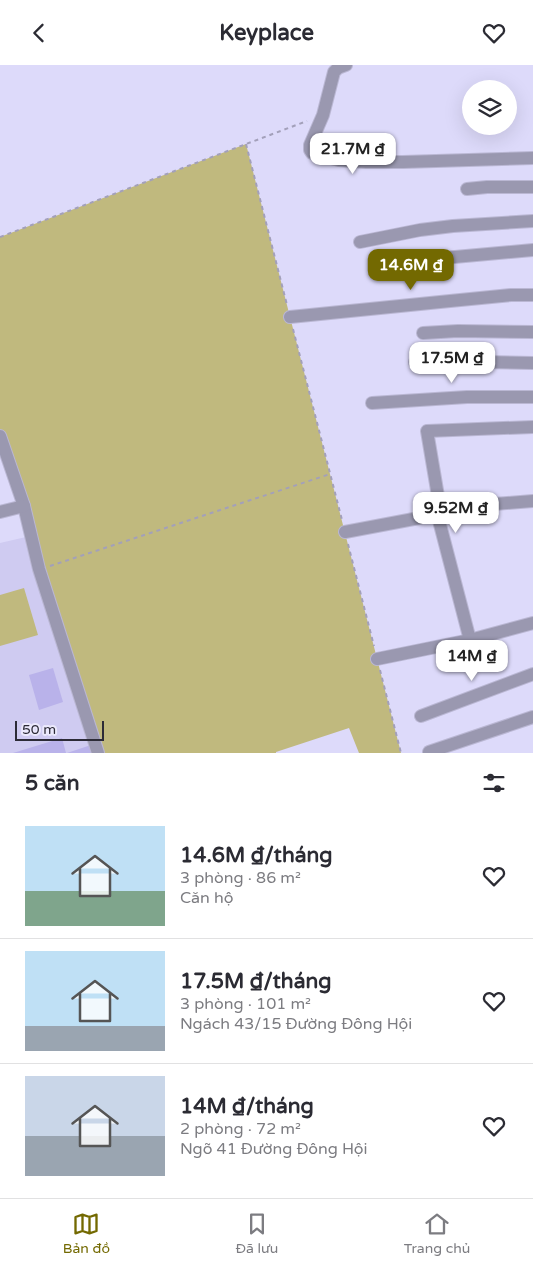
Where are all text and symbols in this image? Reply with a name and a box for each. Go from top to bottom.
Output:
icon: back [25,19,53,47]
icon: heart [480,19,508,47]
text: Keyplace [219,20,314,46]
map controls [462,80,517,135]
button: layers [462,80,517,135]
pin: 21.7M ₫ [307,133,399,175]
text: 21.7M ₫ [321,139,385,159]
pin: 14.6M ₫ [365,249,457,291]
text: 14.6M ₫ [379,255,443,275]
pin: 17.5M ₫ [406,341,498,384]
text: 17.5M ₫ [420,348,484,368]
pin: 9.52M ₫ [410,491,502,534]
text: 9.52M ₫ [424,498,488,518]
pin: 14M ₫ [437,639,507,682]
text: 14M ₫ [447,646,497,666]
scale bar [15,718,104,741]
text: 50 m [22,721,56,738]
icon: filters [480,769,508,797]
text: 5 căn [25,771,79,796]
text: 14.6M ₫/tháng [180,843,333,868]
icon: home [65,846,125,906]
icon: heart [480,862,508,890]
text: 3 phòng · 86 m² [180,868,301,888]
text: Căn hộ [180,888,234,908]
text: 17.5M ₫/tháng [180,969,331,994]
icon: home [65,971,125,1031]
icon: heart [480,987,508,1015]
text: 3 phòng · 101 m² [180,994,311,1014]
text: Ngách 43/15 Đường Đông Hội [180,1014,412,1034]
text: 14M ₫/tháng [180,1094,314,1119]
icon: home [65,1096,125,1156]
icon: heart [480,1112,508,1140]
text: 2 phòng · 72 m² [180,1119,301,1139]
text: Ngõ 41 Đường Đông Hội [180,1139,368,1159]
tab: Bản đồ [63,1210,110,1257]
tab: Đã lưu [236,1210,278,1257]
tab: Trang chủ [404,1210,470,1257]

